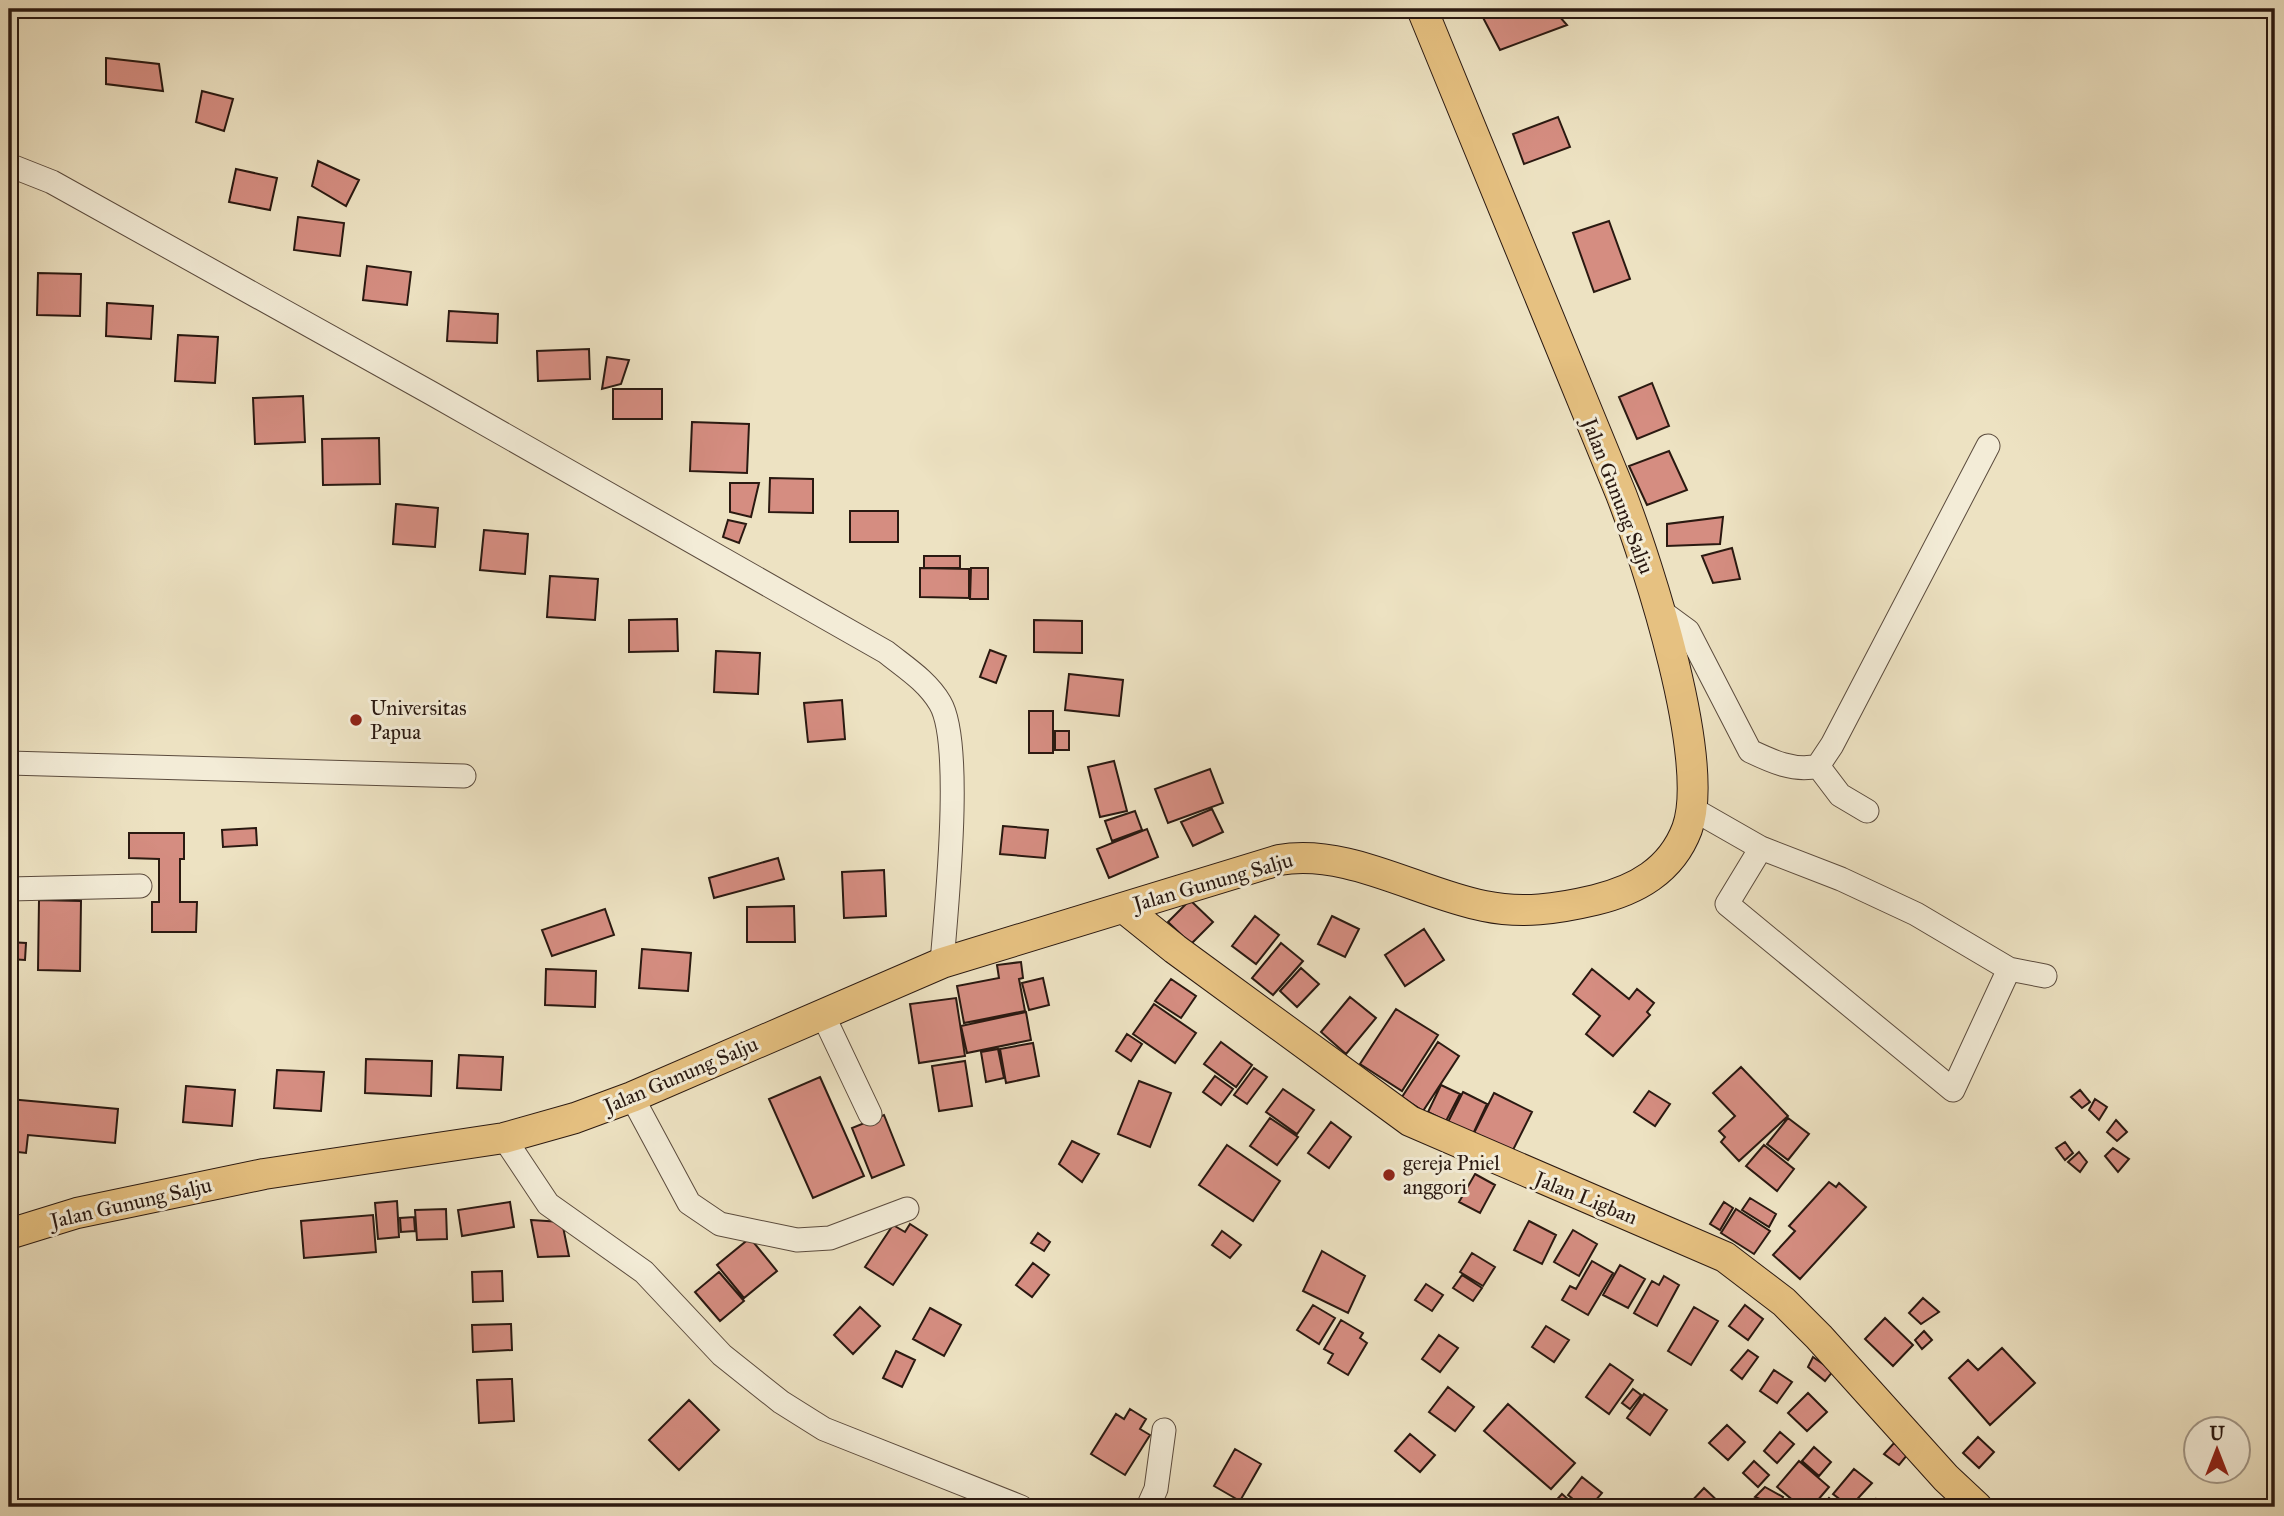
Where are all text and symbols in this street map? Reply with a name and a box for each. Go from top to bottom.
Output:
street label: Jalan Gunung Salju [1576,413,1660,578]
place label: Universitas Papua [370,695,467,745]
marker: Universitas Papua [348,712,364,728]
street label: Jalan Gunung Salju [1128,847,1296,918]
street label: Jalan Gunung Salju [598,1031,762,1120]
place label: gereja Pniel anggori [1403,1150,1500,1200]
street label: Jalan Ligban [1529,1165,1641,1230]
marker: gereja Pniel anggori [1381,1167,1397,1183]
street label: Jalan Gunung Salju [46,1172,214,1235]
north arrow [2182,1414,2252,1484]
text: U [2209,1422,2225,1445]

